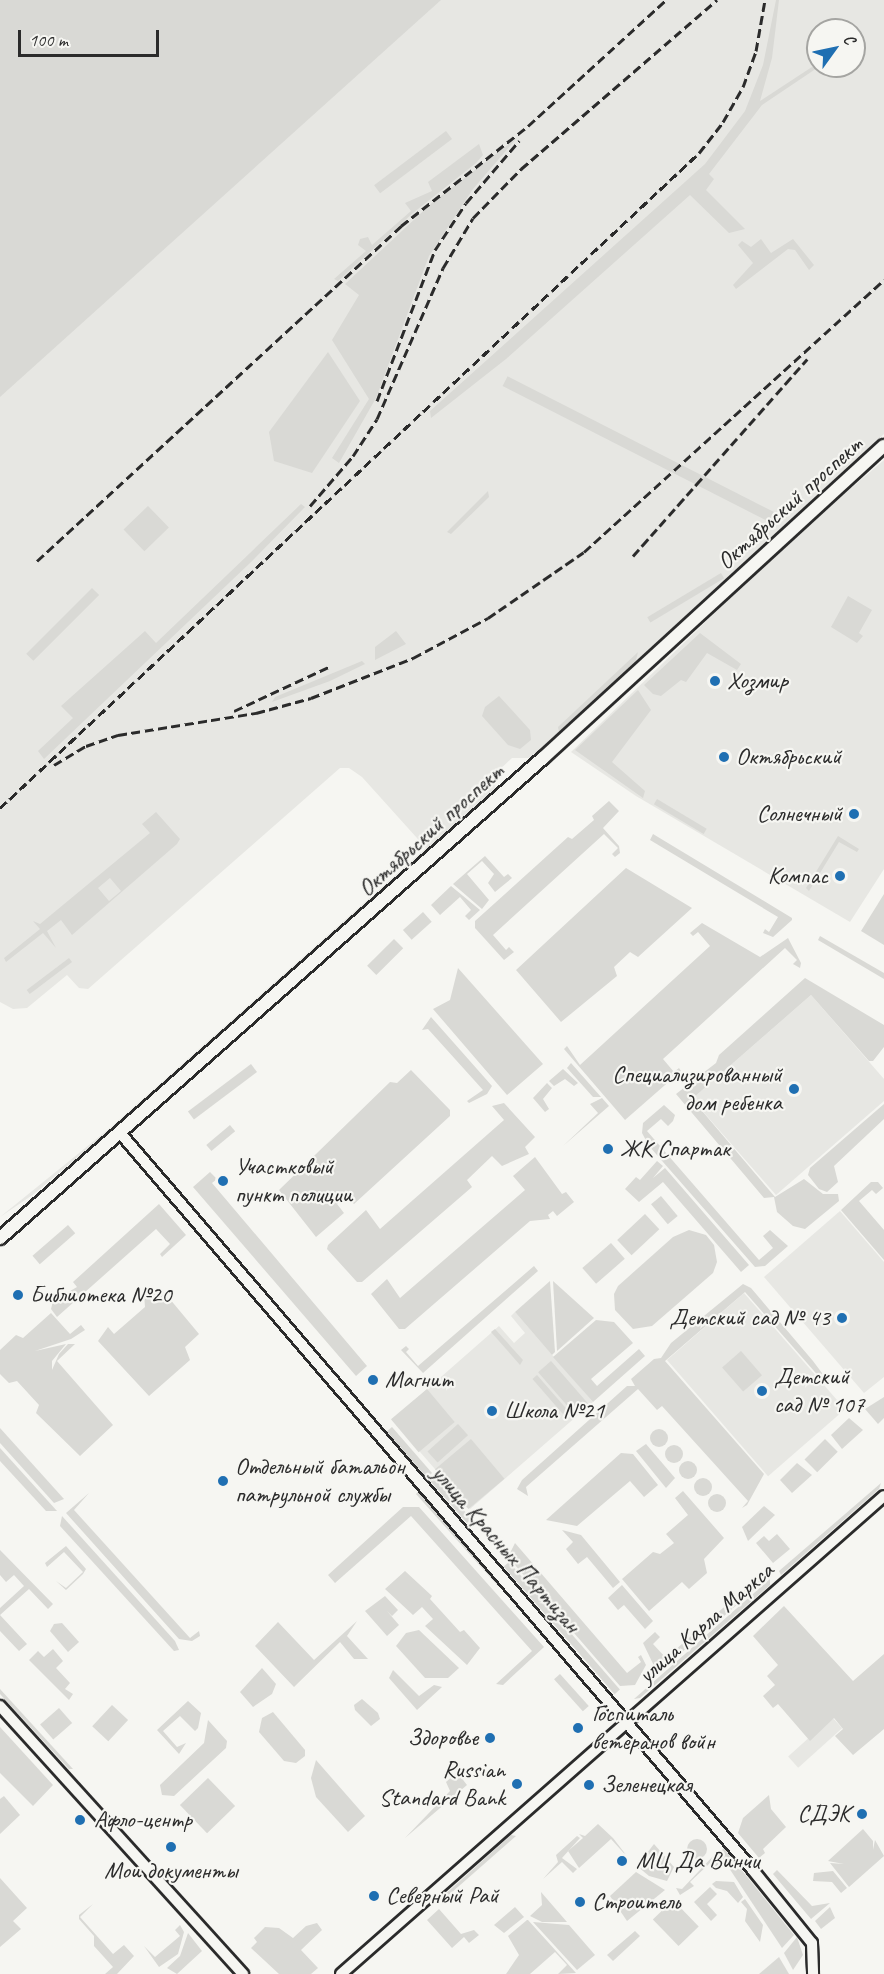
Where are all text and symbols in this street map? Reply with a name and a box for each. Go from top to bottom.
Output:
scale bar [21,18,162,56]
north arrow [806,18,866,78]
text: 100 m [29,29,68,51]
text: С [839,31,860,48]
street label: Октябрьский проспект [711,430,869,576]
place label: Хозмир [727,667,788,695]
marker: Хозмир [708,674,722,688]
place label: Октябрьский [736,743,841,771]
marker: Октябрьский [717,750,731,764]
street label: Октябрьский проспект [352,757,510,903]
place label: Солнечный [757,800,842,828]
marker: Солнечный [847,807,861,821]
place label: Компас [768,862,828,890]
marker: Компас [833,869,847,883]
place label: Специализированный дом ребенка [612,1061,782,1117]
marker: Специализированный дом ребенка [787,1082,801,1096]
place label: ЖК Спартак [620,1135,730,1163]
marker: ЖК Спартак [601,1142,615,1156]
place label: Участковый пункт полиции [235,1153,351,1209]
marker: Участковый пункт полиции [216,1174,230,1188]
place label: Библиотека №20 [30,1281,172,1309]
marker: Библиотека №20 [11,1288,25,1302]
place label: Детский сад № 43 [669,1304,830,1332]
marker: Детский сад № 43 [835,1311,849,1325]
place label: Детский сад № 107 [774,1363,864,1419]
place label: Магнит [385,1366,453,1394]
marker: Магнит [366,1373,380,1387]
marker: Детский сад № 107 [755,1384,769,1398]
place label: Школа №21 [504,1397,604,1425]
marker: Школа №21 [485,1404,499,1418]
place label: Отдельный батальон патрульной службы [235,1453,405,1509]
street label: улица Красных Партизан [425,1459,587,1639]
marker: Отдельный батальон патрульной службы [216,1474,230,1488]
street label: улица Карла Маркса [633,1557,779,1689]
place label: Госпиталь ветеранов войн [592,1700,714,1756]
marker: Госпиталь ветеранов войн [569,1719,587,1737]
place label: Здоровье [407,1724,478,1752]
marker: Здоровье [483,1731,497,1745]
place label: Russian Standard Bank [378,1756,505,1812]
place label: Зеленецкая [601,1771,692,1799]
marker: Russian Standard Bank [510,1777,524,1791]
marker: Зеленецкая [582,1778,596,1792]
place label: СДЭК [797,1800,850,1828]
place label: Афло-центр [94,1806,192,1834]
marker: СДЭК [855,1807,869,1821]
marker: Афло-центр [71,1811,89,1829]
marker: Мои документы [164,1840,178,1854]
place label: МЦ Да Винчи [636,1847,759,1875]
marker: МЦ Да Винчи [613,1852,631,1870]
place label: Мои документы [104,1857,238,1885]
place label: Северный Рай [386,1882,499,1910]
place label: Строитель [592,1888,680,1916]
marker: Северный Рай [367,1889,381,1903]
marker: Строитель [573,1895,587,1909]

